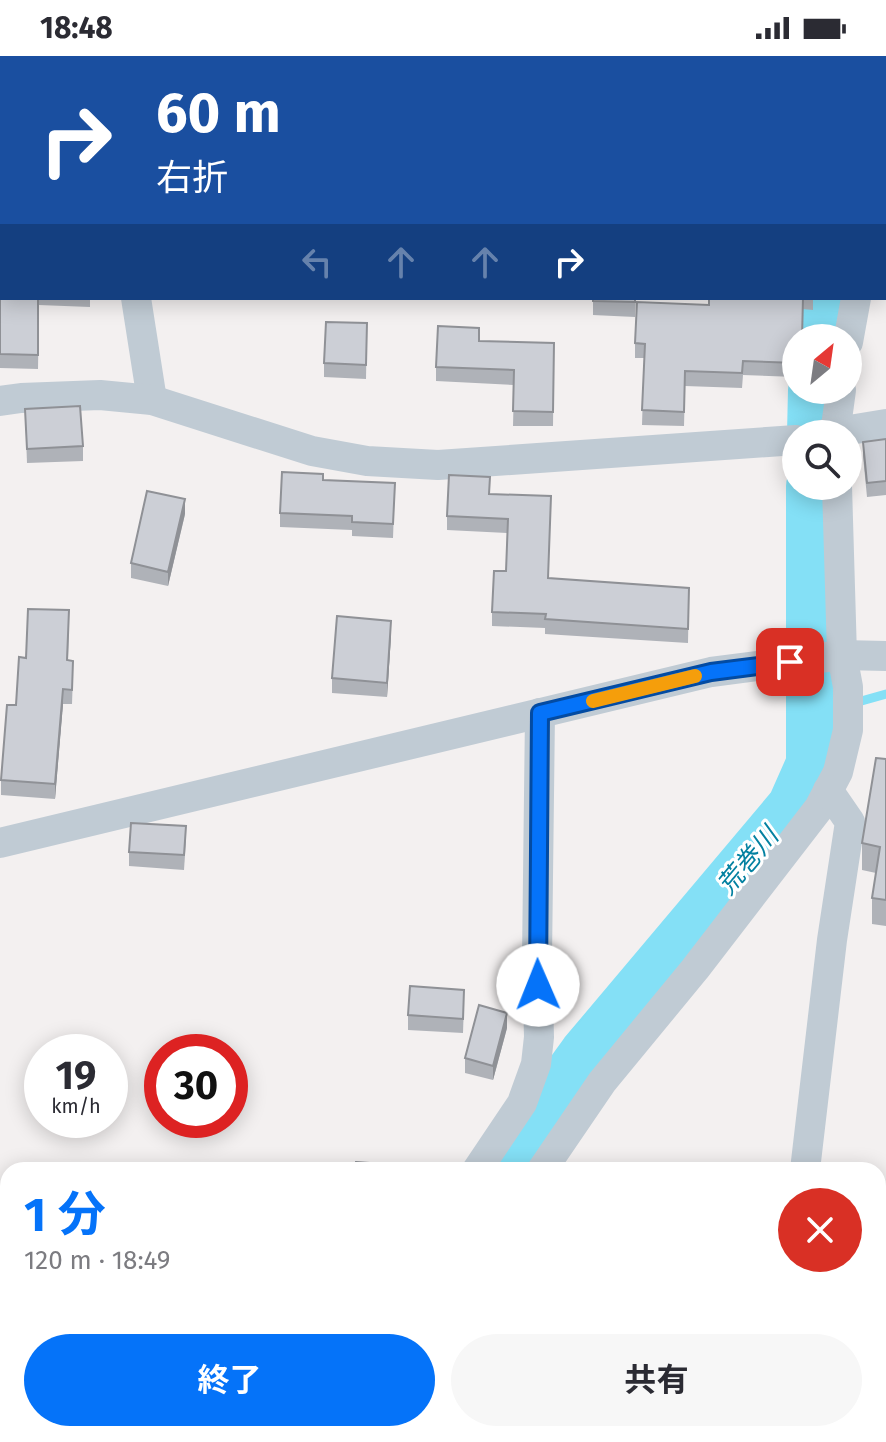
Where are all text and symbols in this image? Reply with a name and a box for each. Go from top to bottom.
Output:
text: 18:48 [40,10,113,46]
text: 60 m [156,80,281,147]
icon: right [24,88,128,192]
text: 右折 [156,156,228,200]
icon: left [295,240,339,284]
icon: ahead [379,240,423,284]
icon: ahead [463,240,507,284]
icon: right [547,240,591,284]
north arrow [782,324,862,404]
map controls [782,324,862,500]
button: search [782,420,862,500]
pin [756,628,824,696]
icon: arrive [768,640,812,684]
water label: 荒巻川 [711,819,787,901]
position arrow [496,943,580,1027]
speed limit sign: 30 [144,1034,248,1138]
text: 19 [56,1052,96,1100]
text: km/h [51,1094,101,1118]
text: 1 分 [24,1186,106,1244]
button: close [778,1188,862,1272]
text: 120 m · 18:49 [24,1245,170,1276]
button: 終了 [24,1334,435,1426]
button: 共有 [451,1334,862,1426]

